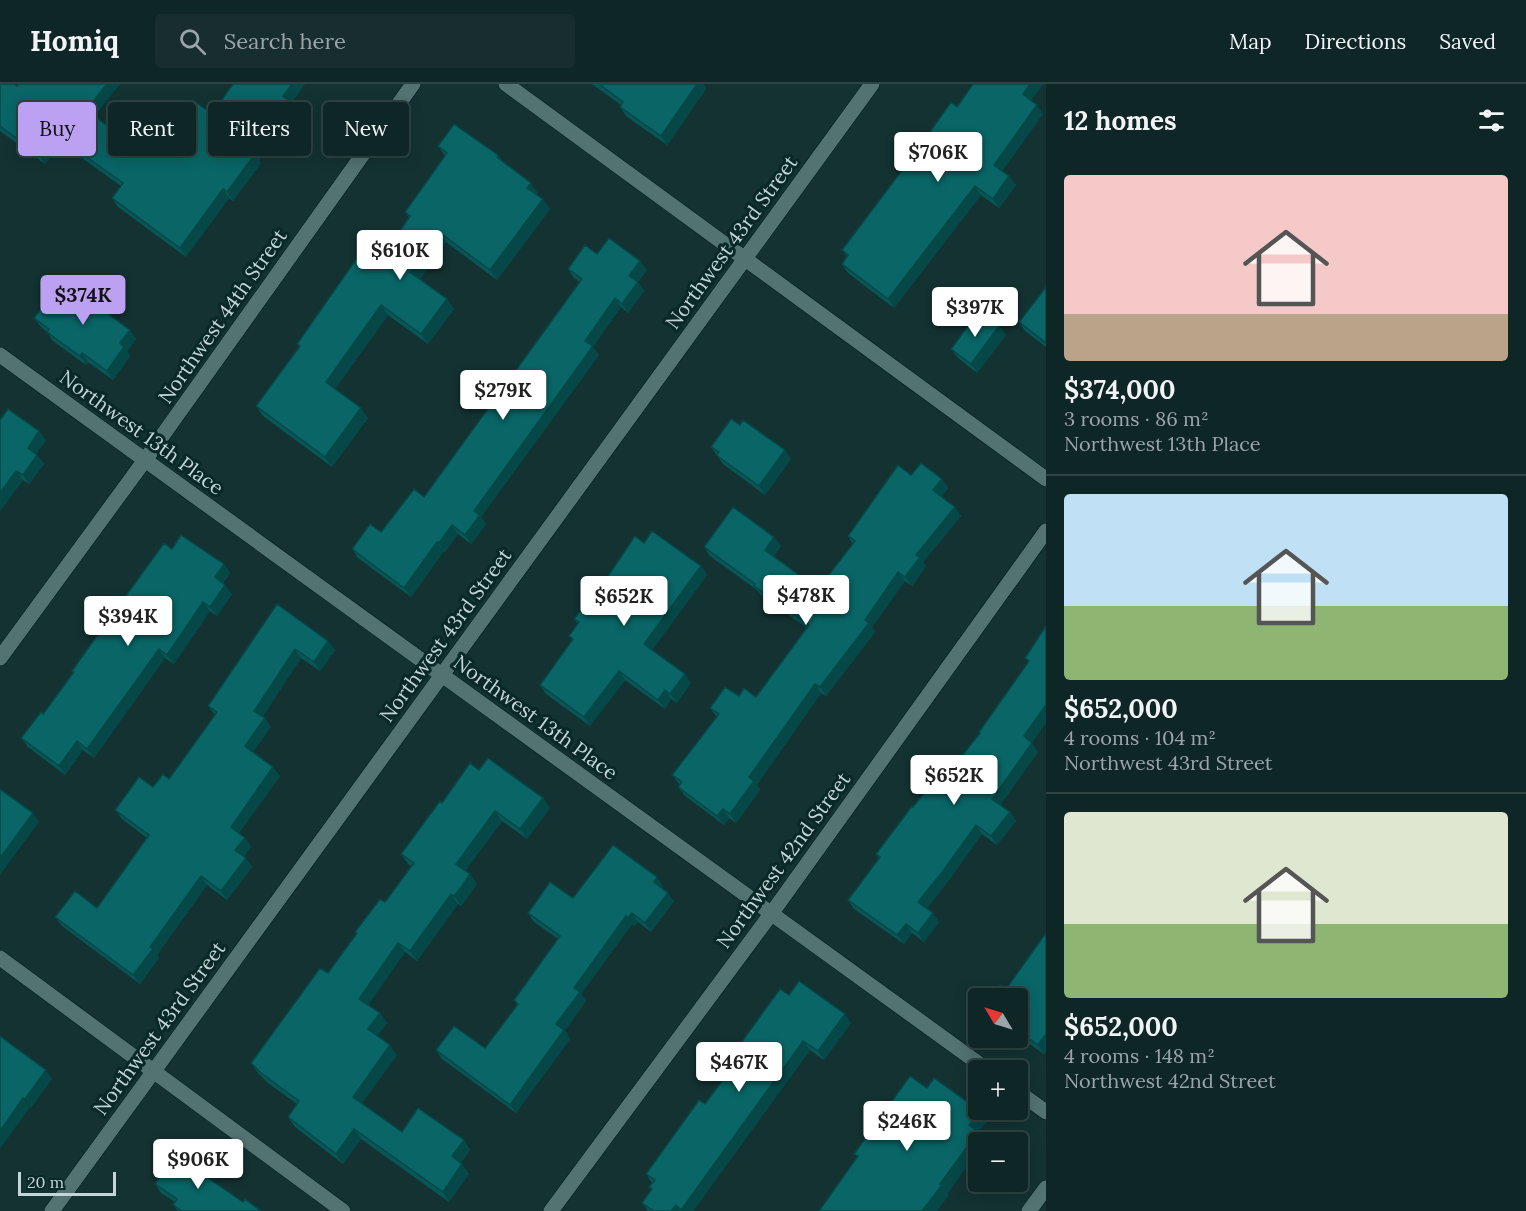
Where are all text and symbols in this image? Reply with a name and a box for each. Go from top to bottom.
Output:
search box [155,14,575,68]
text: Homiq [30,23,119,59]
icon: search [176,25,209,58]
text: Search here [224,27,346,55]
text: Map [1229,28,1272,55]
text: Directions [1305,28,1406,55]
text: Saved [1439,28,1496,55]
chip: Buy [18,102,96,156]
chip: Rent [108,102,196,156]
chip: Filters [208,102,311,156]
chip: New [323,102,409,156]
text: 12 homes [1064,104,1177,137]
icon: filters [1475,104,1508,137]
pin: $706K [896,132,980,183]
text: $706K [908,139,968,164]
street label: Northwest 43rd Street [660,150,803,334]
icon: home [1232,214,1340,322]
street label: Northwest 44th Street [152,224,292,408]
pin: $610K [358,230,442,281]
text: $610K [371,237,429,262]
pin: $374K [41,275,125,326]
text: $374K [54,282,112,307]
pin: $397K [933,287,1017,338]
text: $397K [946,294,1004,319]
street label: Northwest 13th Place [55,364,229,500]
pin: $279K [461,370,545,421]
text: $374,000 [1064,373,1176,406]
text: $279K [474,377,532,402]
text: 3 rooms · 86 m² [1064,406,1209,431]
text: Northwest 13th Place [1064,431,1261,456]
icon: home [1232,533,1340,641]
street label: Northwest 43rd Street [374,543,517,727]
pin: $478K [764,575,848,626]
pin: $652K [582,576,666,627]
text: $478K [777,582,835,607]
text: $652K [595,583,653,608]
pin: $394K [86,596,170,647]
text: $394K [98,603,158,628]
street label: Northwest 13th Place [449,649,623,785]
text: $652,000 [1064,692,1178,725]
text: 4 rooms · 104 m² [1064,725,1216,750]
text: Northwest 43rd Street [1064,750,1272,775]
pin: $652K [912,755,996,806]
text: $652K [925,762,983,787]
street label: Northwest 42nd Street [711,767,855,953]
icon: home [1232,851,1340,959]
street label: Northwest 43rd Street [88,936,231,1120]
north arrow [968,988,1028,1048]
map controls [968,988,1028,1192]
text: $652,000 [1064,1010,1178,1043]
pin: $467K [697,1042,781,1093]
text: 4 rooms · 148 m² [1064,1043,1215,1068]
text: $467K [710,1049,768,1074]
button: + [968,1060,1028,1120]
text: Northwest 42nd Street [1064,1068,1276,1093]
pin: $246K [865,1101,949,1152]
text: $246K [877,1108,937,1133]
button: − [968,1132,1028,1192]
pin: $906K [156,1139,240,1190]
text: $906K [167,1146,229,1171]
scale bar [18,1169,116,1196]
text: 20 m [27,1172,64,1192]

